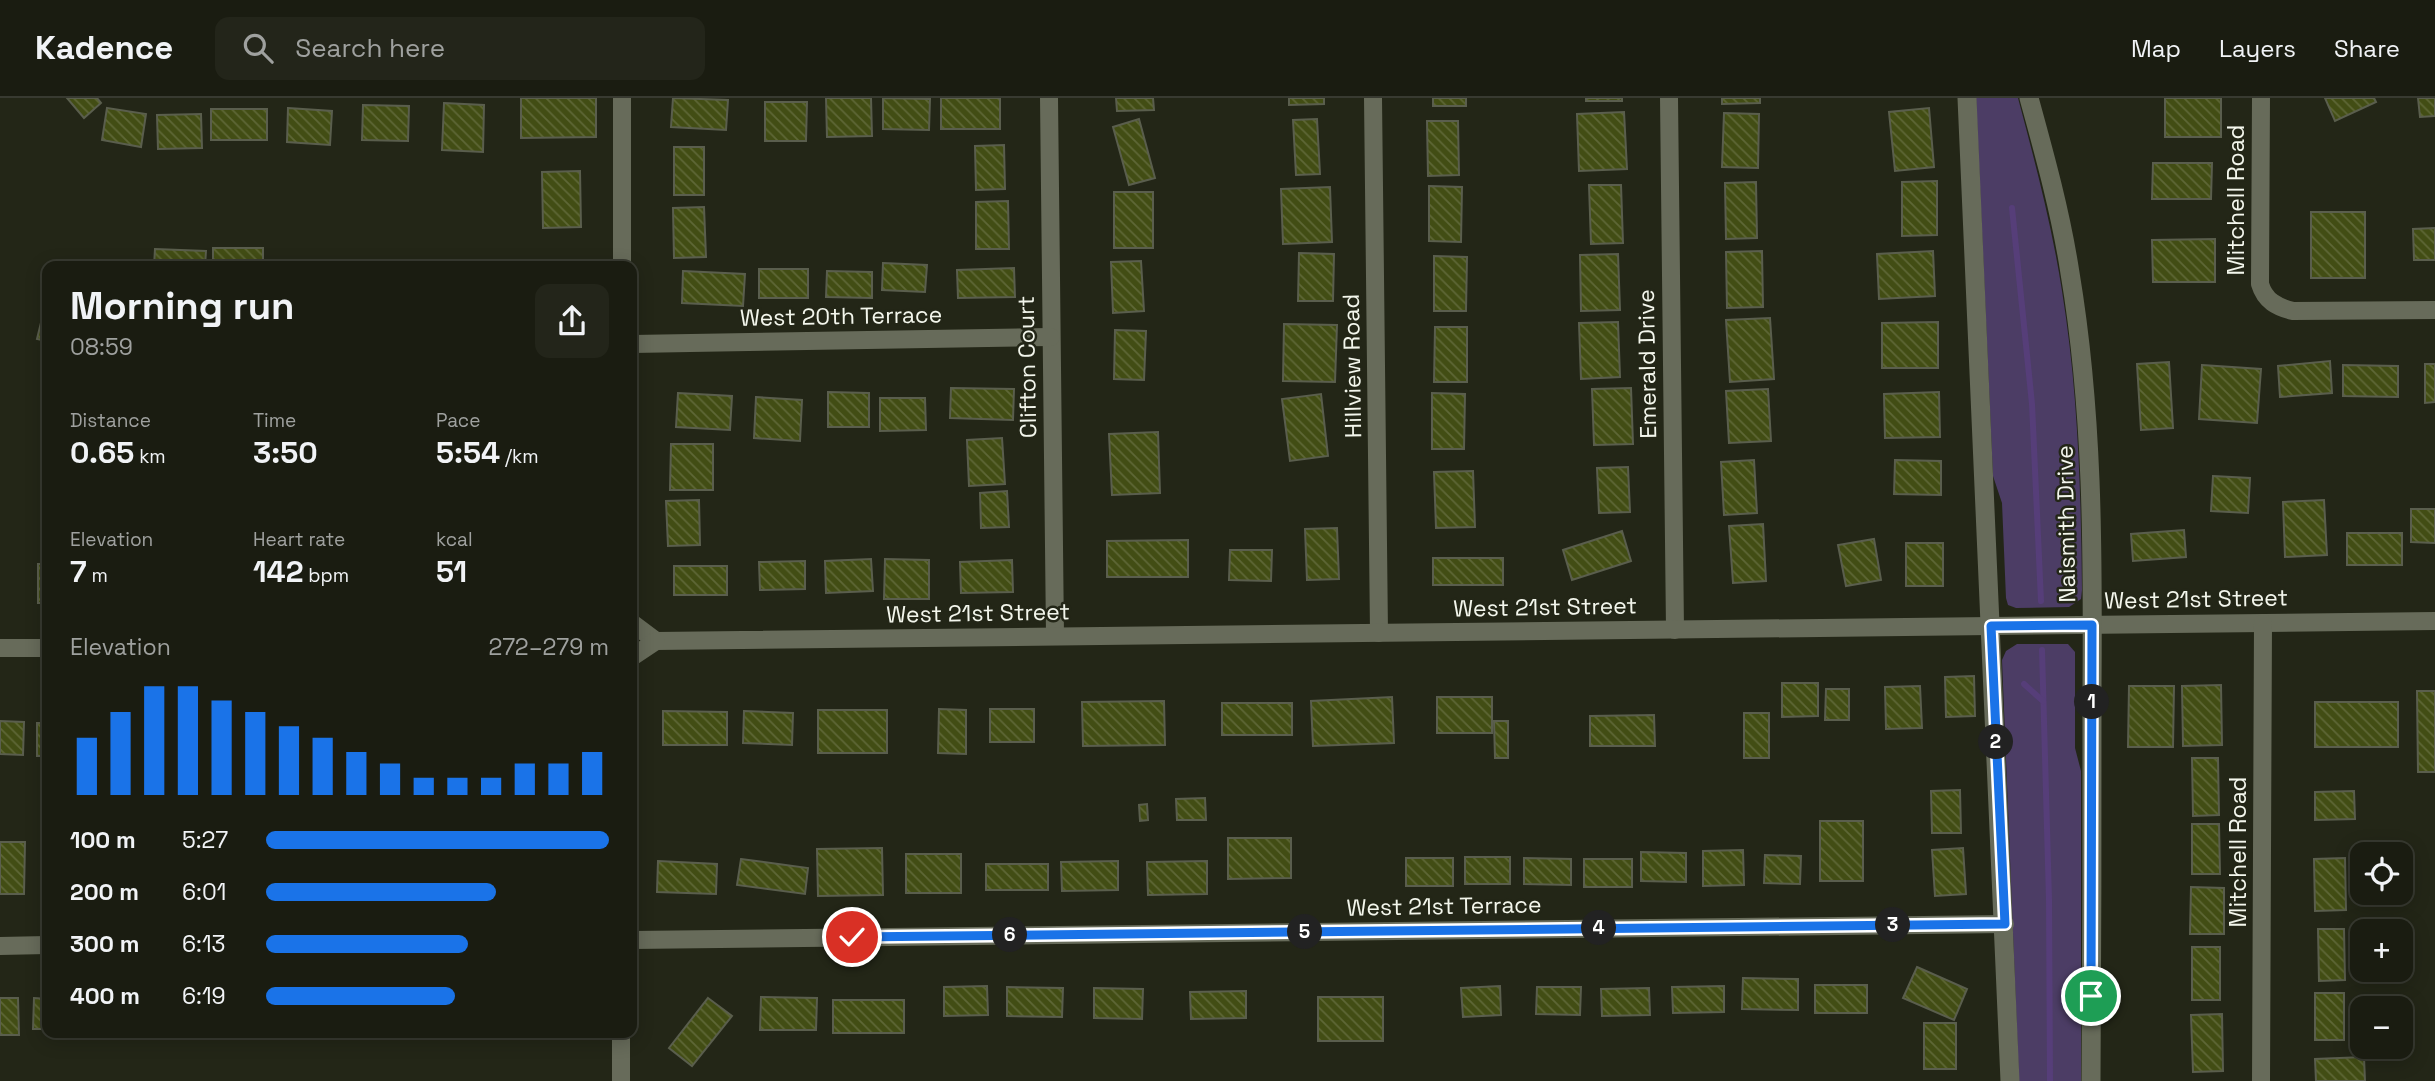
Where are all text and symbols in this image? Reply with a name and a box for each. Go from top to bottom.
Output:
search box [215,17,705,80]
text: Kadence [35,27,173,69]
icon: search [239,29,277,67]
text: Search here [295,31,445,65]
text: Map [2131,33,2181,64]
text: Layers [2219,33,2296,64]
text: Share [2334,33,2400,64]
street label: Mitchell Road [2221,125,2251,275]
text: Morning run [70,282,295,330]
button: share [535,284,609,358]
street label: Emerald Drive [1631,289,1663,439]
street label: Hillview Road [1336,294,1368,438]
street label: Clifton Court [1011,295,1043,439]
street label: West 20th Terrace [740,299,942,333]
text: 08:59 [70,332,133,362]
text: Distance [70,408,151,433]
text: Time [253,408,296,433]
text: Pace [436,408,480,433]
text: 0.65 [70,433,134,472]
text: 3:50 [253,433,318,472]
text: 5:54 [436,433,500,472]
text: km [134,444,166,469]
text: /km [500,444,539,469]
street label: Naismith Drive [2050,445,2082,603]
text: Elevation [70,527,153,552]
text: Heart rate [253,527,345,552]
text: kcal [436,527,473,552]
text: 7 [70,552,87,591]
text: 142 [253,552,303,591]
text: 51 [436,552,467,591]
text: m [87,563,108,588]
text: bpm [303,563,349,588]
street label: West 21st Street [2104,582,2288,616]
street label: West 21st Street [1453,590,1637,624]
street label: West 21st Street [886,596,1070,630]
text: Elevation [70,632,171,662]
text: 272–279 m [488,632,609,662]
pin: 1 [2074,684,2110,720]
text: 1 [2087,689,2096,714]
pin: 2 [1979,724,2014,760]
text: 2 [1990,729,2001,754]
street label: Mitchell Road [2223,777,2253,927]
text: 100 m [70,825,136,855]
text: 5:27 [182,825,228,855]
map controls [2350,842,2413,1059]
button: locate [2350,842,2413,905]
text: 200 m [70,877,139,907]
text: 6:01 [182,877,226,907]
street label: West 21st Terrace [1346,889,1542,923]
pin [822,907,882,967]
pin: 3 [1876,908,1910,942]
pin: 4 [1582,910,1616,946]
text: 3 [1887,912,1898,937]
pin: 5 [1288,914,1322,950]
text: 4 [1592,915,1605,940]
icon: check [833,918,871,956]
pin: 6 [992,918,1028,952]
text: 5 [1299,919,1310,944]
button: + [2350,919,2413,982]
text: 6 [1004,922,1015,947]
text: 300 m [70,929,139,959]
text: 6:13 [182,929,225,959]
pin [2061,966,2121,1026]
icon: arrive [2072,977,2110,1015]
text: 400 m [70,981,140,1011]
text: 6:19 [182,981,226,1011]
button: − [2350,996,2413,1059]

